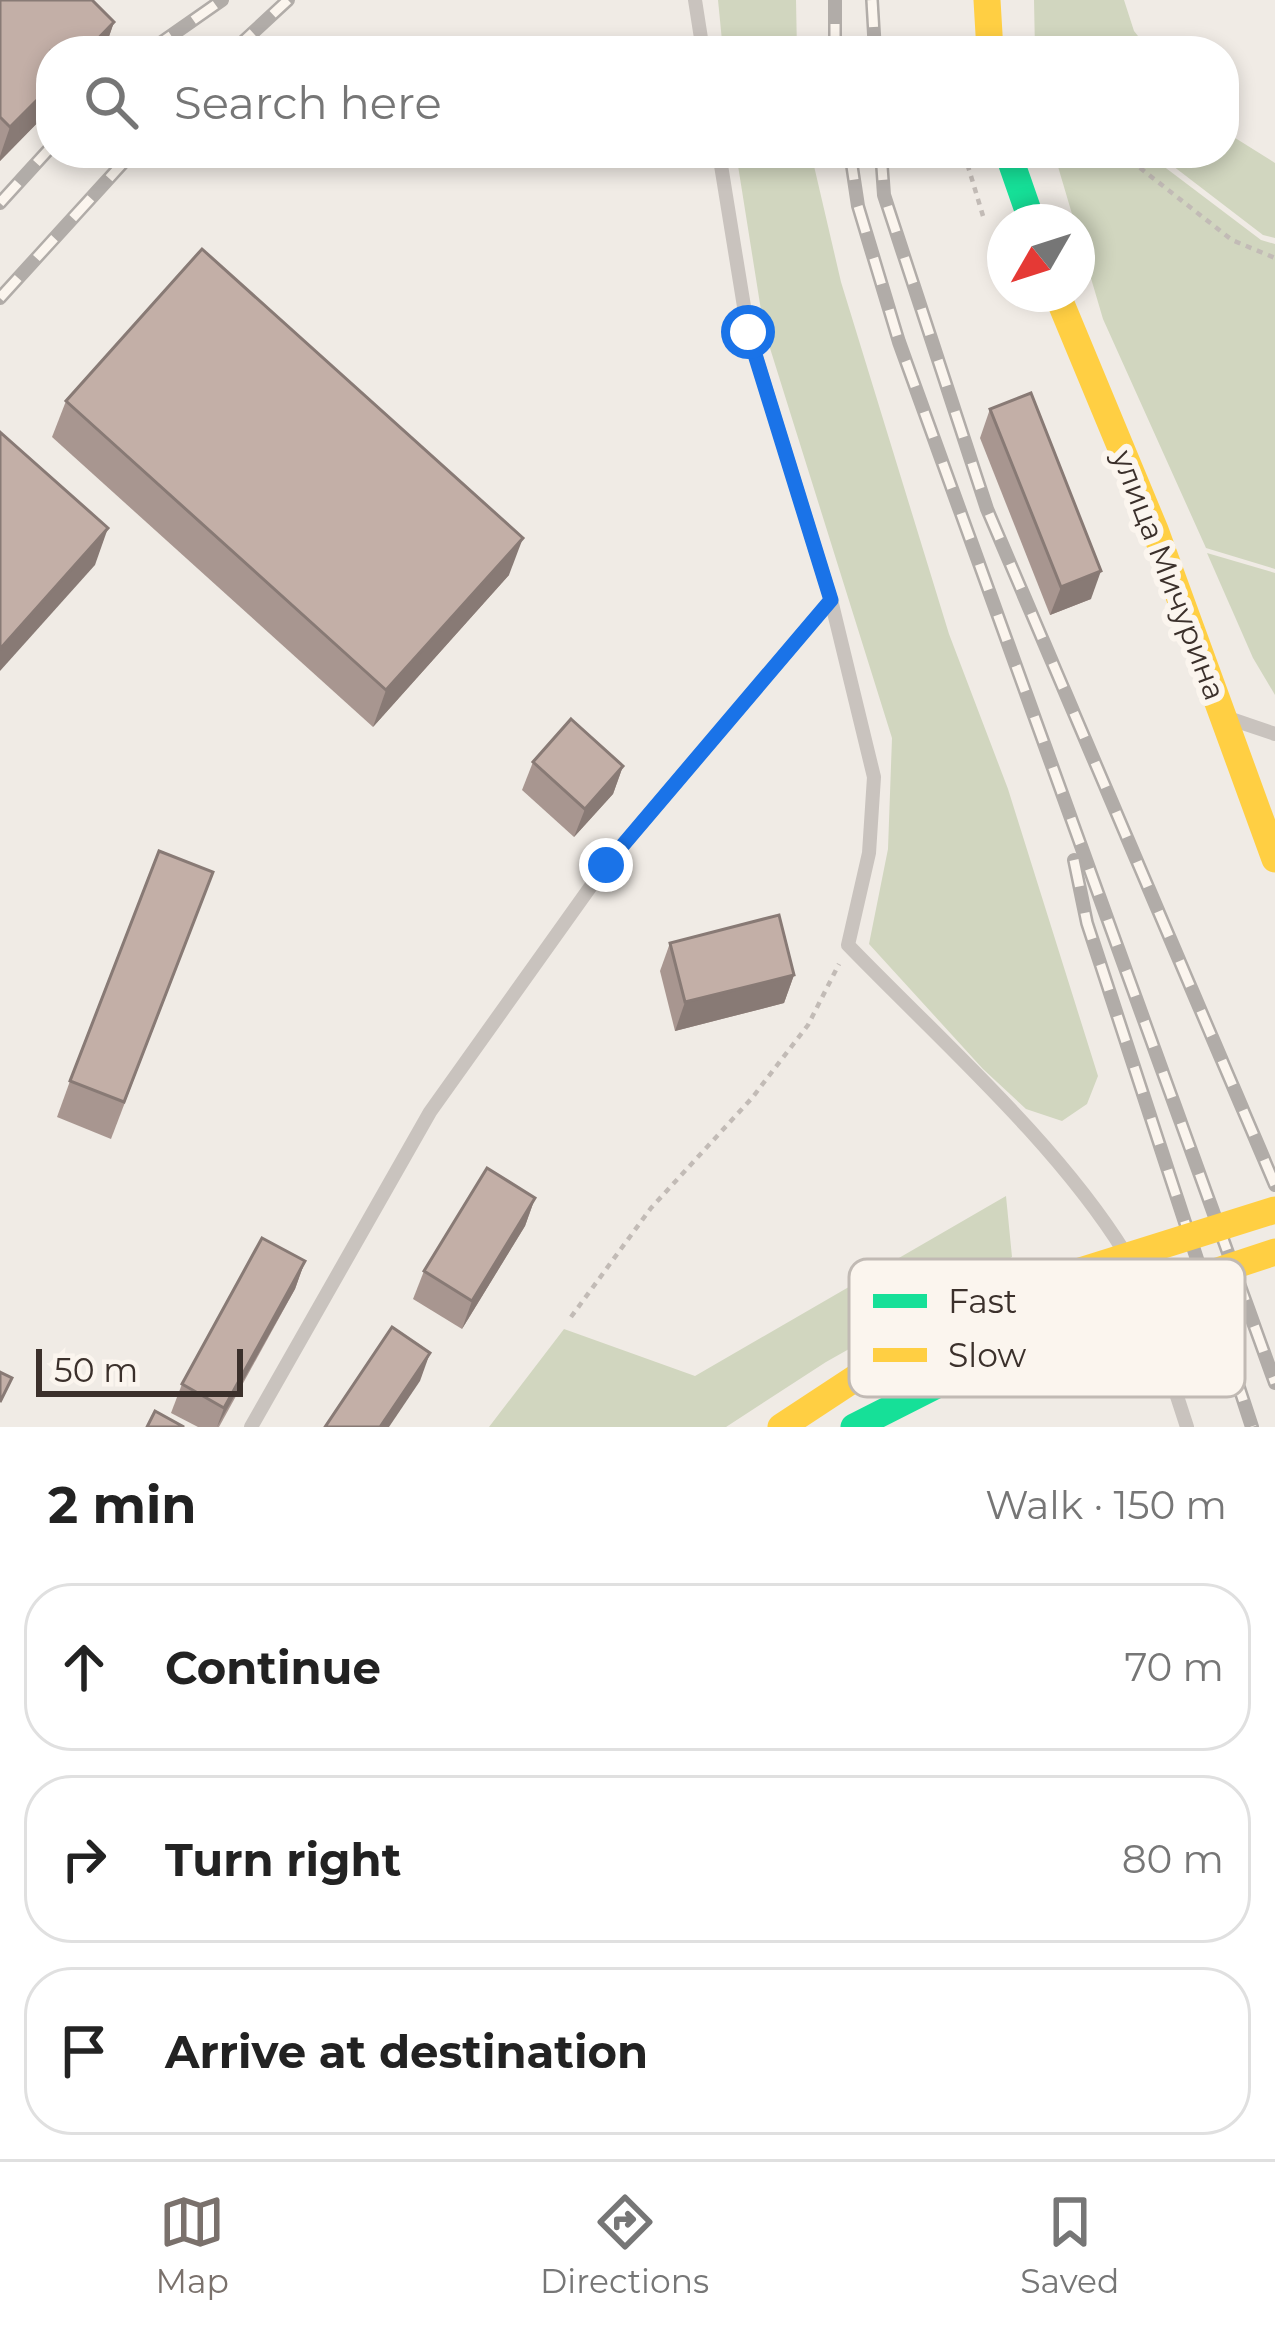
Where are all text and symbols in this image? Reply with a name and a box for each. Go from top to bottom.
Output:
search box [36,36,1239,168]
icon: search [78,69,144,135]
text: Search here [174,75,442,130]
north arrow [987,204,1095,312]
route start [721,305,775,359]
street label: улица Мичурина [1104,444,1234,705]
route end [579,838,633,892]
legend [849,1259,1245,1397]
text: Fast [948,1281,1017,1321]
text: Slow [948,1335,1026,1375]
scale bar [36,1343,243,1396]
text: 50 m [54,1350,138,1390]
text: 2 min [48,1474,197,1536]
text: Walk · 150 m [985,1481,1227,1529]
icon: ahead [51,1634,117,1700]
text: Continue [165,1640,381,1695]
text: 70 m [1124,1643,1224,1691]
icon: right [51,1826,117,1892]
text: Turn right [165,1832,401,1887]
text: 80 m [1122,1835,1224,1883]
icon: arrive [51,2018,117,2084]
text: Arrive at destination [165,2024,648,2079]
tab: Map [156,2189,229,2301]
tab: Directions [540,2189,709,2301]
tab: Saved [1020,2189,1119,2301]

